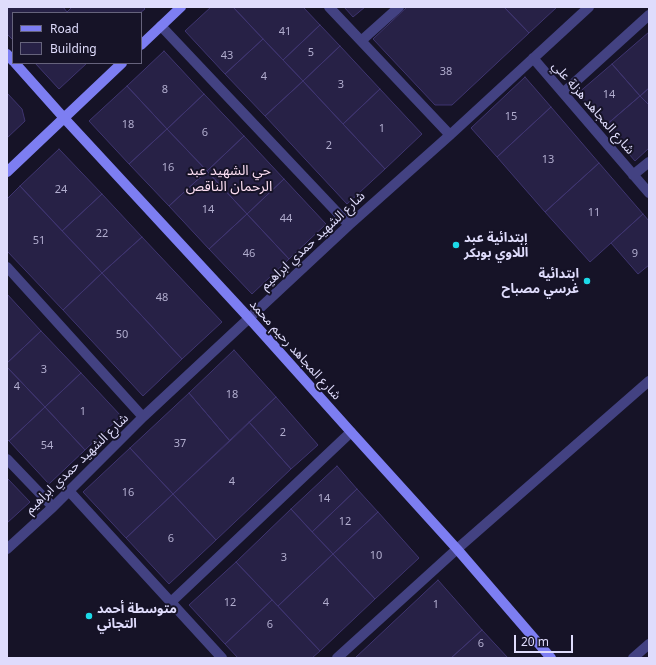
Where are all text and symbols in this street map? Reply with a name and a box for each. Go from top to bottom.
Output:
legend [12,12,142,64]
text: Road [50,20,79,37]
house number: 41 [279,25,291,39]
text: Building [50,40,97,57]
house number: 5 [308,46,314,60]
house number: 43 [221,49,233,63]
street label: شارع المجاهد هزلة علي [548,58,638,158]
house number: 38 [440,65,452,79]
house number: 4 [261,70,267,84]
house number: 3 [338,78,344,92]
house number: 8 [162,83,168,97]
house number: 14 [603,88,615,102]
house number: 15 [505,110,517,124]
house number: 18 [122,118,134,132]
house number: 1 [379,122,385,136]
house number: 6 [202,126,208,140]
house number: 2 [326,139,332,153]
house number: 13 [542,153,554,167]
house number: 16 [162,161,174,175]
district label: حي الشهيد عبد الرحمان الناقص [186,163,272,196]
house number: 24 [55,183,67,197]
street label: شارع الشهيد حمدي ابراهيم [257,188,369,294]
house number: 14 [202,203,214,217]
house number: 11 [588,206,600,220]
house number: 44 [280,212,292,226]
house number: 22 [96,227,108,241]
place label: إبتدائية عبد اللاوي بوبكر [464,230,528,261]
house number: 51 [33,234,45,248]
marker: إبتدائية عبد اللاوي بوبكر [451,240,461,250]
house number: 46 [243,247,255,261]
house number: 9 [632,247,638,261]
place label: ابتدائية غرسي مصباح [501,266,579,297]
marker: ابتدائية غرسي مصباح [582,276,592,286]
house number: 48 [156,291,168,305]
street label: شارع المجاهد رحيم محمد [246,297,344,403]
house number: 50 [116,328,128,342]
house number: 3 [41,363,47,377]
house number: 4 [14,380,20,394]
house number: 18 [226,388,238,402]
house number: 1 [80,405,86,419]
street label: شارع الشهيد حمدي ابراهيم [22,411,132,517]
house number: 2 [280,426,286,440]
house number: 37 [174,437,186,451]
house number: 54 [41,439,53,453]
house number: 4 [229,475,235,489]
house number: 16 [122,486,134,500]
house number: 14 [318,492,330,506]
house number: 12 [339,515,351,529]
house number: 6 [168,532,174,546]
house number: 10 [370,549,382,563]
house number: 3 [281,551,287,565]
house number: 12 [224,596,236,610]
house number: 4 [323,596,329,610]
house number: 1 [433,598,439,612]
place label: متوسطة أحمد التجاني [97,601,177,632]
marker: متوسطة أحمد التجاني [84,611,94,621]
house number: 6 [267,618,273,632]
scale bar [516,627,575,653]
text: 20 m [521,633,549,650]
house number: 6 [478,637,484,651]

